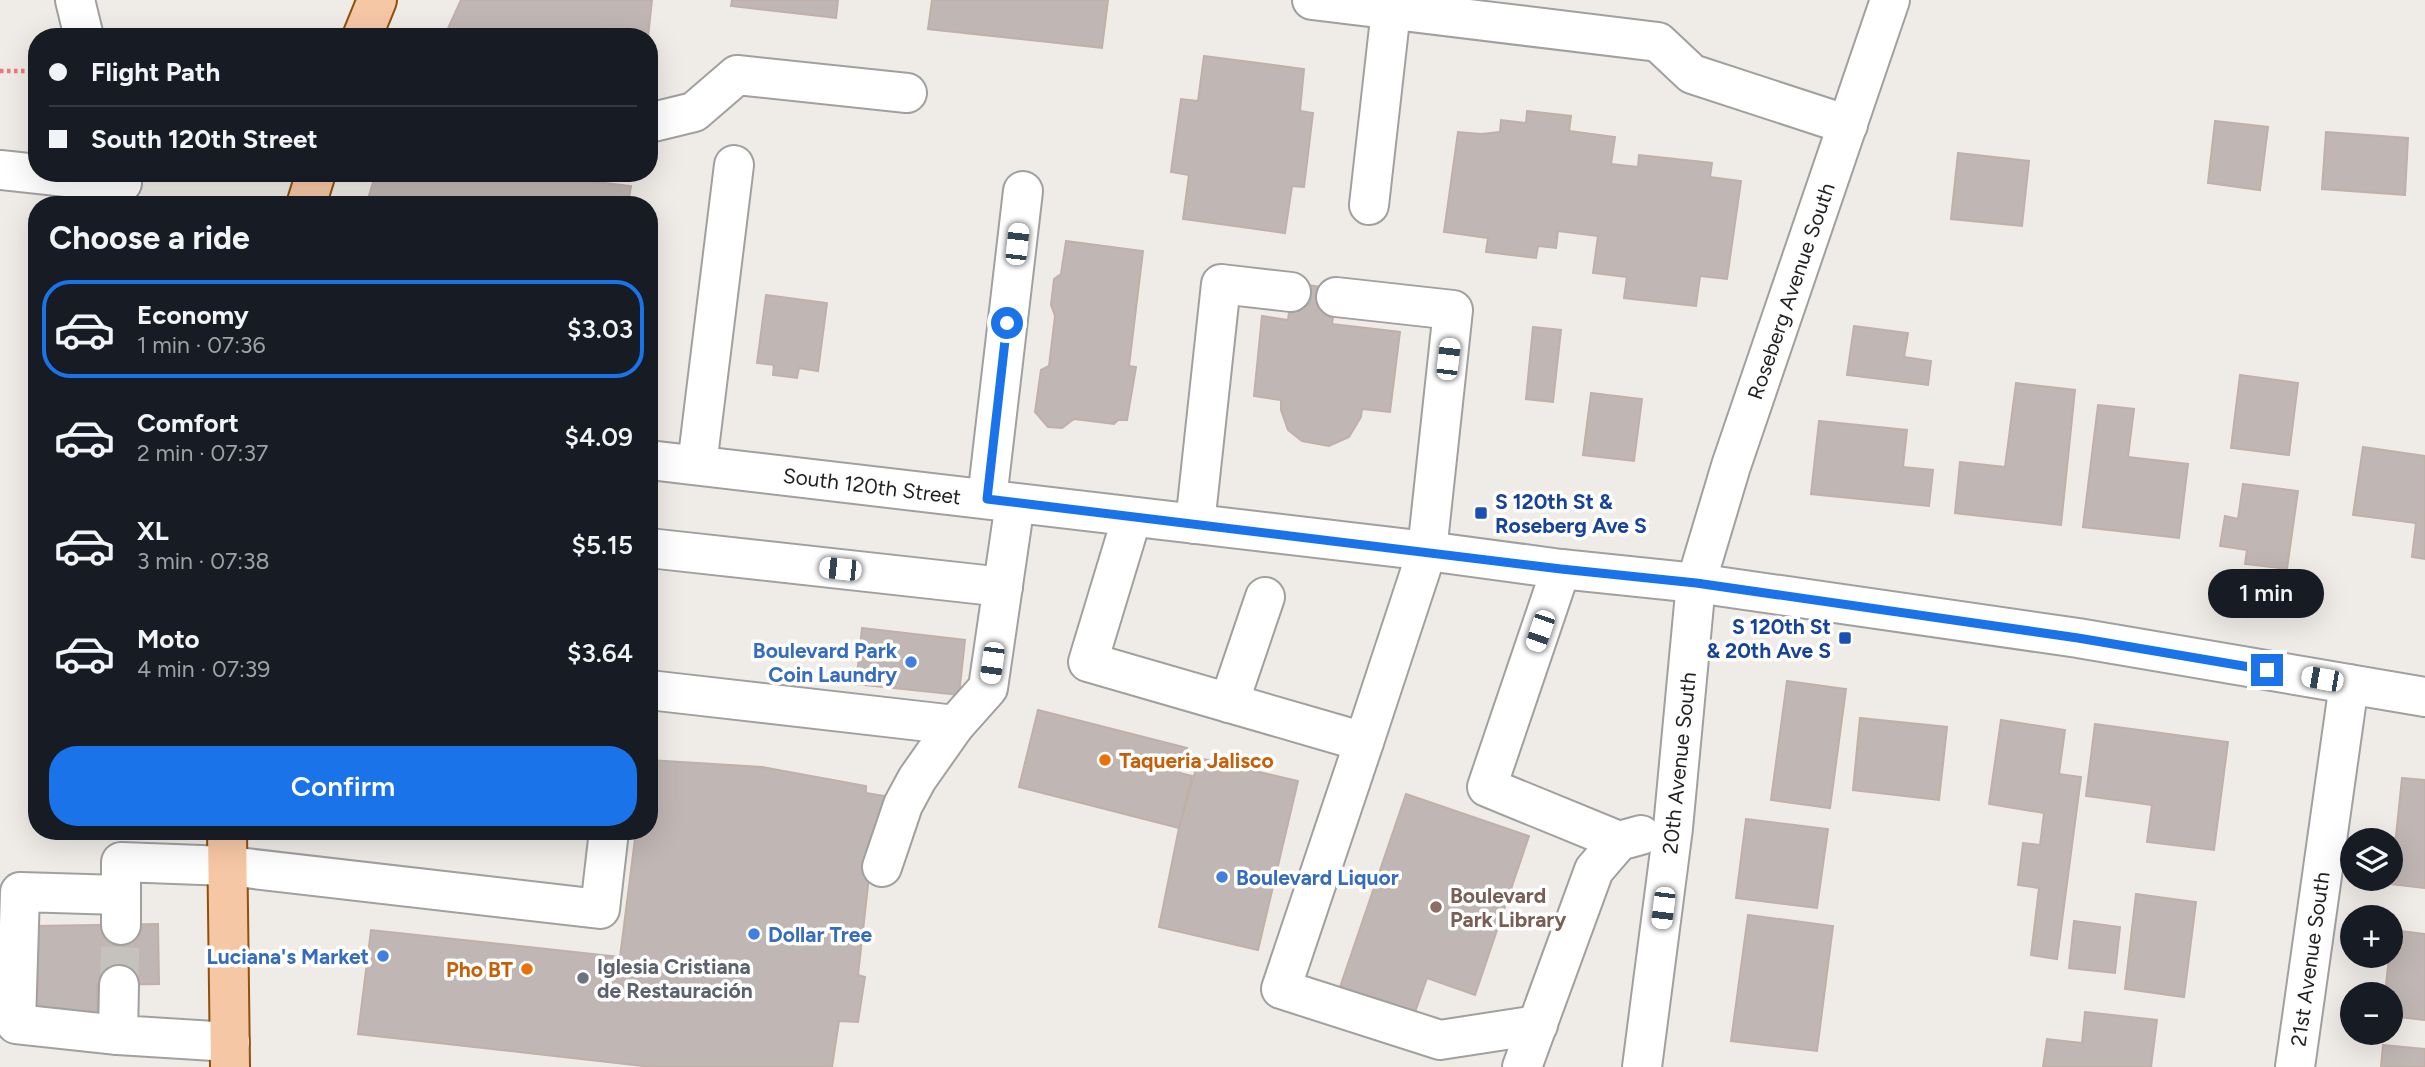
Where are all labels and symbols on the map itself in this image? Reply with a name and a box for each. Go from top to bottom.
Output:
street label: Roseberg Avenue South [1742,179,1840,403]
car [1005,222,1030,266]
route start [991,307,1023,339]
car [1436,337,1461,381]
street label: South 120th Street [782,463,962,509]
place label: S 120th St & Roseberg Ave S [1495,489,1647,538]
marker: S 120th St & Roseberg Ave S [1473,505,1489,521]
car [819,556,862,582]
callout: 1 min [2209,568,2325,618]
car [1524,608,1557,654]
place label: S 120th St & 20th Ave S [1706,614,1831,663]
marker: S 120th St & 20th Ave S [1837,630,1853,646]
place label: Boulevard Park Coin Laundry [753,638,898,687]
car [979,641,1006,685]
marker: Boulevard Park Coin Laundry [903,654,919,670]
route end [2251,654,2283,686]
car [2300,665,2345,693]
street label: 20th Avenue South [1657,671,1701,855]
place label: Taqueria Jalisco [1119,748,1274,773]
marker: Taqueria Jalisco [1097,752,1113,768]
place label: Boulevard Liquor [1236,865,1399,890]
marker: Boulevard Liquor [1214,869,1230,885]
street label: 21st Avenue South [2285,870,2335,1048]
place label: Boulevard Park Library [1450,883,1567,932]
car [1651,886,1676,930]
marker: Boulevard Park Library [1428,899,1444,915]
place label: Dollar Tree [768,922,872,947]
marker: Dollar Tree [746,926,762,942]
place label: Luciana's Market [207,944,369,969]
marker: Luciana's Market [375,948,391,964]
place label: Iglesia Cristiana de Restauración [597,954,753,1003]
place label: Pho BT [446,957,513,982]
marker: Pho BT [519,961,535,977]
marker: Iglesia Cristiana de Restauración [575,970,591,986]

